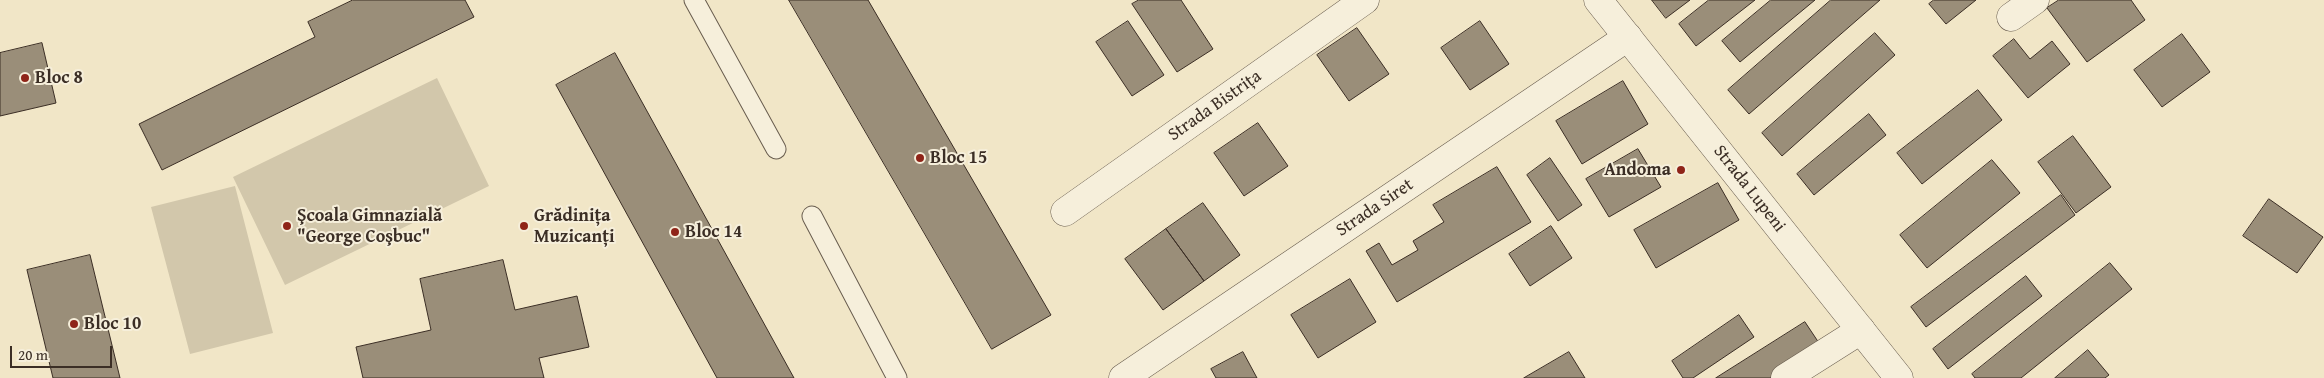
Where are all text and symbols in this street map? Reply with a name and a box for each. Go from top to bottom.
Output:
street label: Strada Bistrița [1164,66,1266,146]
place label: Bloc 8 [35,67,83,89]
marker: Bloc 8 [19,72,31,84]
street label: Strada Lupeni [1708,141,1790,237]
place label: Bloc 15 [930,147,987,169]
marker: Bloc 15 [914,152,926,164]
place label: Andoma [1604,159,1671,181]
marker: Andoma [1675,164,1687,176]
street label: Strada Siret [1332,174,1418,242]
place label: Şcoala Gimnazială "George Coşbuc" [297,205,442,248]
place label: Grădinița Muzicanți [534,205,615,248]
marker: Şcoala Gimnazială "George Coşbuc" [281,220,293,232]
marker: Grădinița Muzicanți [518,220,530,232]
place label: Bloc 14 [685,221,742,243]
marker: Bloc 14 [669,226,681,238]
place label: Bloc 10 [84,313,141,335]
marker: Bloc 10 [68,318,80,330]
scale bar [12,336,115,368]
text: 20 m [18,344,48,365]

